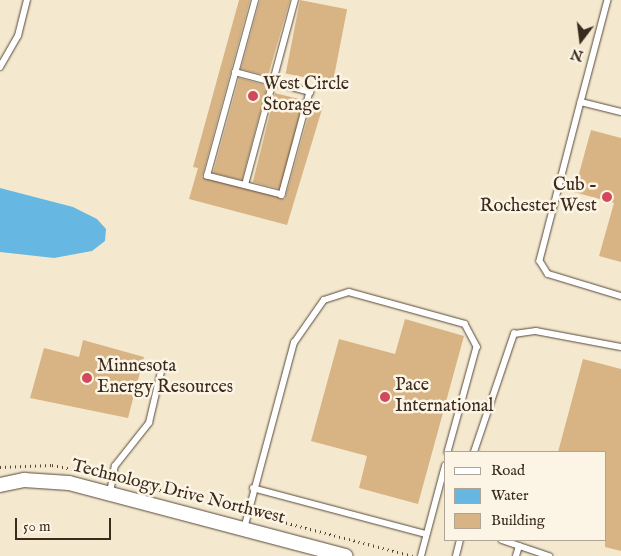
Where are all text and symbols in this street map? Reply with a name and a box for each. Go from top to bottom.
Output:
north arrow [556,15,606,65]
text: N [569,44,585,65]
place label: West Circle Storage [263,75,349,118]
marker: West Circle Storage [247,90,259,102]
place label: Cub - Rochester West [480,176,597,218]
marker: Cub - Rochester West [601,191,613,203]
place label: Minnesota Energy Resources [97,357,233,399]
marker: Minnesota Energy Resources [81,372,93,384]
place label: Pace International [395,376,494,418]
marker: Pace International [379,391,391,403]
legend [444,451,606,541]
street label: Technology Drive Northwest [69,456,287,530]
text: Road [491,461,525,480]
text: Water [491,486,528,505]
scale bar [18,508,114,540]
text: Building [491,511,545,530]
text: 50 m [23,517,51,536]

